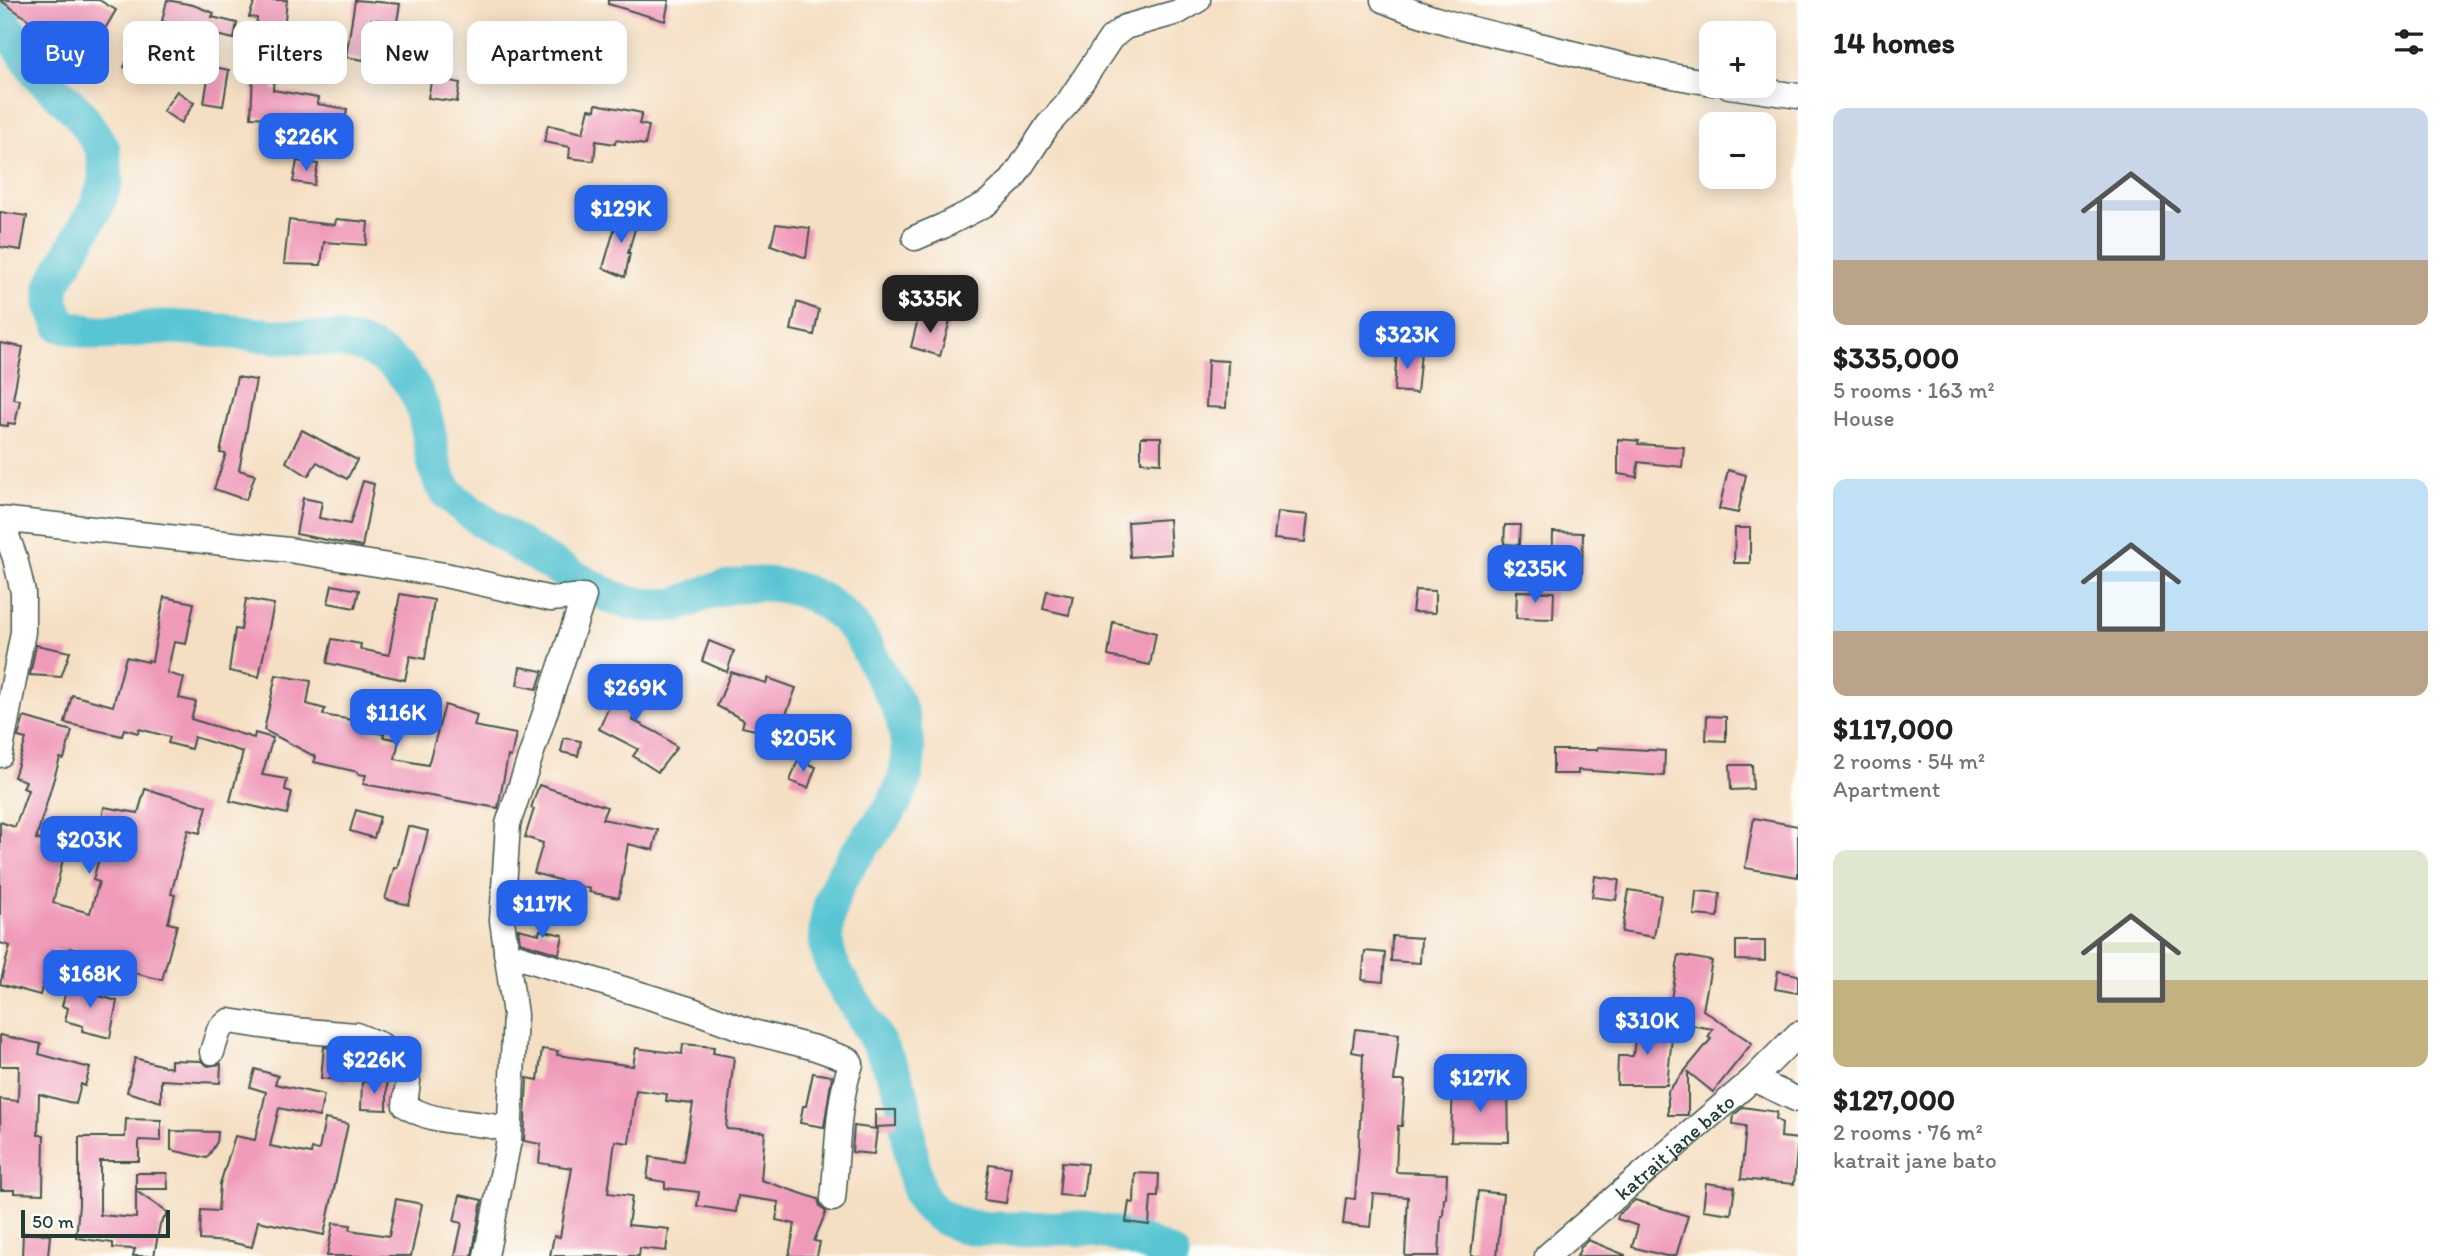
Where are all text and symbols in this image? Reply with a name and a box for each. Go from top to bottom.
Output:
chip: Buy [21,21,109,84]
chip: Rent [123,21,219,84]
chip: Filters [233,21,347,84]
chip: New [361,21,453,84]
chip: Apartment [467,21,627,84]
map controls [1699,21,1776,189]
button: + [1699,21,1776,98]
icon: filters [2390,23,2428,61]
text: 14 homes [1833,24,1955,61]
button: − [1699,112,1776,189]
pin: $226K [257,114,355,173]
text: $226K [275,122,337,150]
icon: home [2068,153,2194,279]
pin: $129K [572,186,670,245]
text: $129K [590,194,652,222]
pin: $335K [881,276,979,335]
text: $335K [898,284,962,312]
pin: $323K [1358,312,1456,371]
text: $323K [1375,320,1439,348]
text: $335,000 [1833,339,1959,376]
text: 5 rooms · 163 m² [1833,376,1995,404]
text: House [1833,404,1895,432]
icon: home [2068,524,2194,650]
pin: $235K [1486,546,1584,605]
text: $235K [1503,554,1567,582]
pin: $269K [586,664,684,724]
text: $269K [604,673,666,701]
pin: $116K [347,690,445,749]
text: $116K [366,698,426,726]
text: $117,000 [1833,710,1953,747]
pin: $205K [754,714,852,774]
text: $205K [771,723,835,751]
text: 2 rooms · 54 m² [1833,747,1985,775]
text: Apartment [1833,775,1940,803]
pin: $203K [40,816,138,876]
text: $203K [56,825,122,853]
pin: $117K [493,880,591,940]
text: $117K [512,889,572,917]
icon: home [2068,895,2194,1021]
pin: $168K [41,950,139,1010]
text: $168K [59,959,121,987]
pin: $310K [1598,998,1696,1057]
text: $310K [1615,1006,1679,1034]
pin: $226K [325,1036,423,1096]
text: $226K [343,1045,405,1073]
pin: $127K [1431,1054,1529,1114]
text: $127K [1450,1063,1510,1091]
text: $127,000 [1833,1081,1955,1118]
street label: katrait jane bato [1610,1088,1739,1205]
text: 2 rooms · 76 m² [1833,1118,1983,1146]
text: katrait jane bato [1833,1146,1997,1174]
scale bar [21,1207,170,1239]
text: 50 m [32,1210,74,1233]

